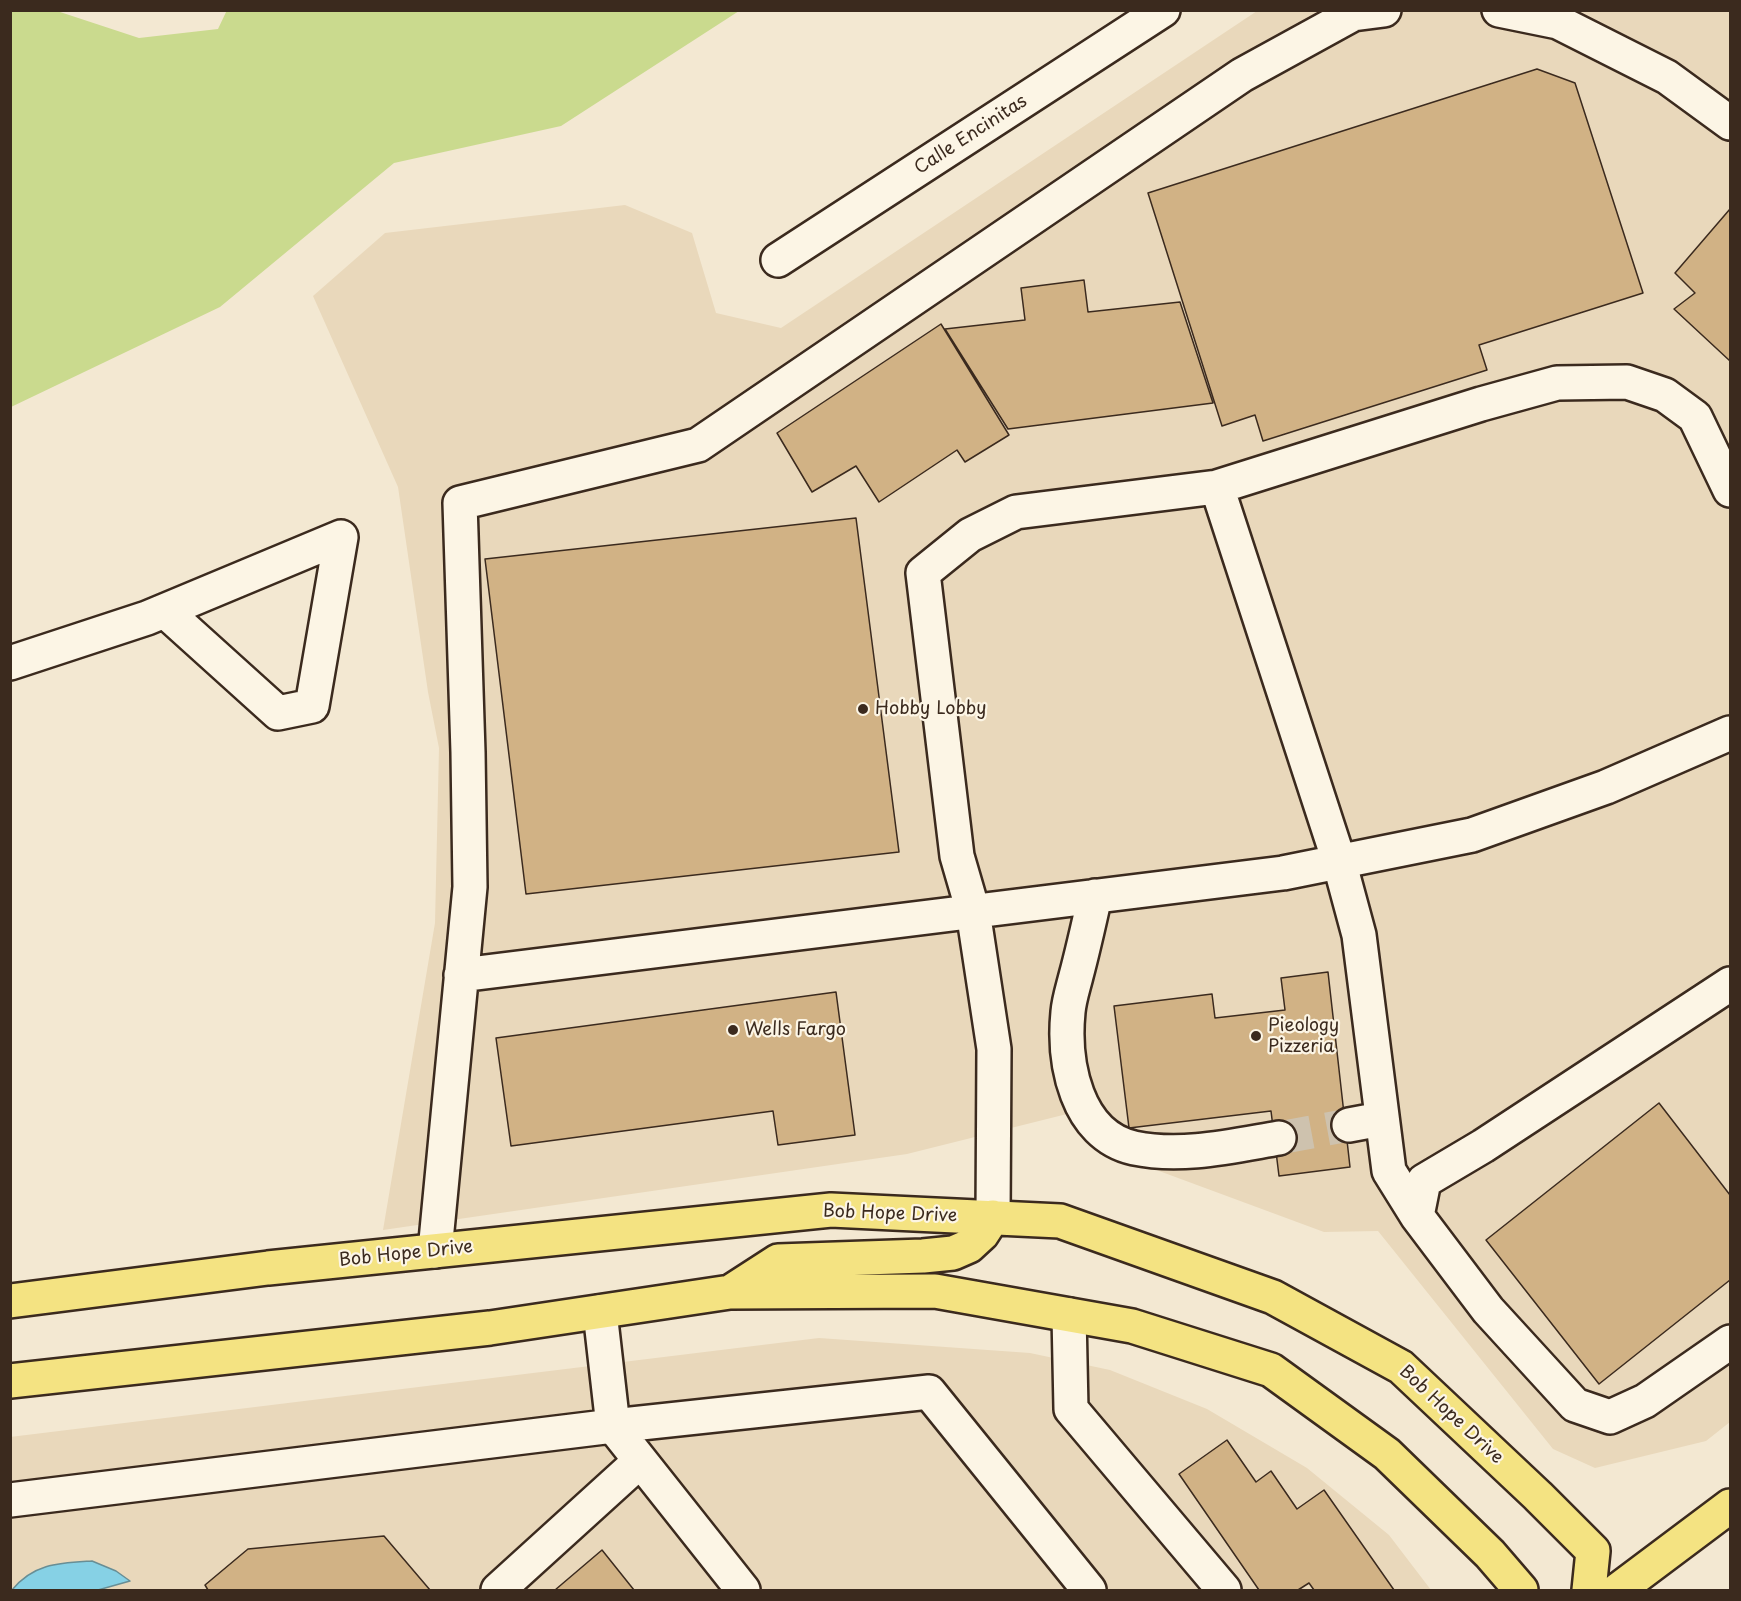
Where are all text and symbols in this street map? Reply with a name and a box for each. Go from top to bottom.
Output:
street label: Calle Encinitas [911,91,1031,179]
place label: Hobby Lobby [875,698,987,720]
marker: Hobby Lobby [856,702,870,716]
place label: Pieology Pizzeria [1268,1015,1339,1058]
place label: Wells Fargo [745,1019,846,1041]
marker: Wells Fargo [726,1023,740,1037]
marker: Pieology Pizzeria [1249,1029,1263,1043]
street label: Bob Hope Drive [822,1201,958,1227]
street label: Bob Hope Drive [338,1236,474,1272]
street label: Bob Hope Drive [1394,1361,1508,1469]

